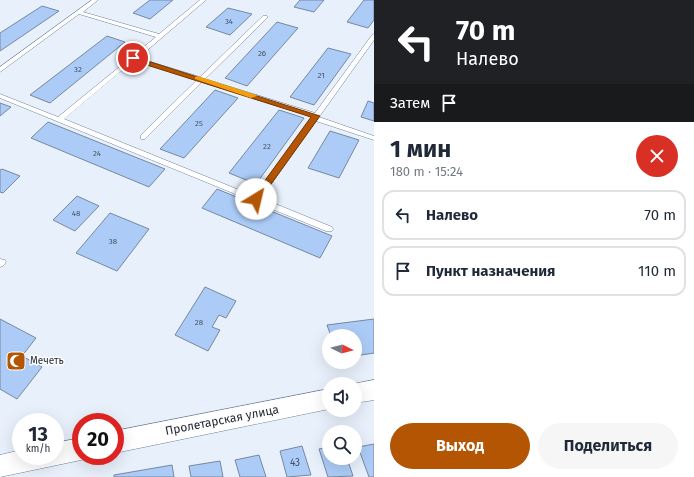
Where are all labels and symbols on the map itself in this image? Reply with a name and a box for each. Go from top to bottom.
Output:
house number: 34 [225,17,234,26]
pin [116,41,150,75]
house number: 26 [258,49,266,58]
house number: 32 [74,65,82,74]
house number: 21 [317,71,325,80]
house number: 25 [195,119,203,128]
house number: 22 [263,142,271,151]
house number: 24 [93,149,102,158]
position arrow [235,178,277,220]
house number: 48 [72,209,81,218]
house number: 38 [109,237,118,246]
house number: 28 [195,318,204,327]
north arrow [322,329,362,369]
mosque icon: Мечеть [5,350,27,372]
place label: Мечеть [30,355,64,367]
street label: Пролетарская улица [164,402,280,438]
speed limit sign: 20 [72,413,124,465]
house number: 43 [290,457,300,469]

